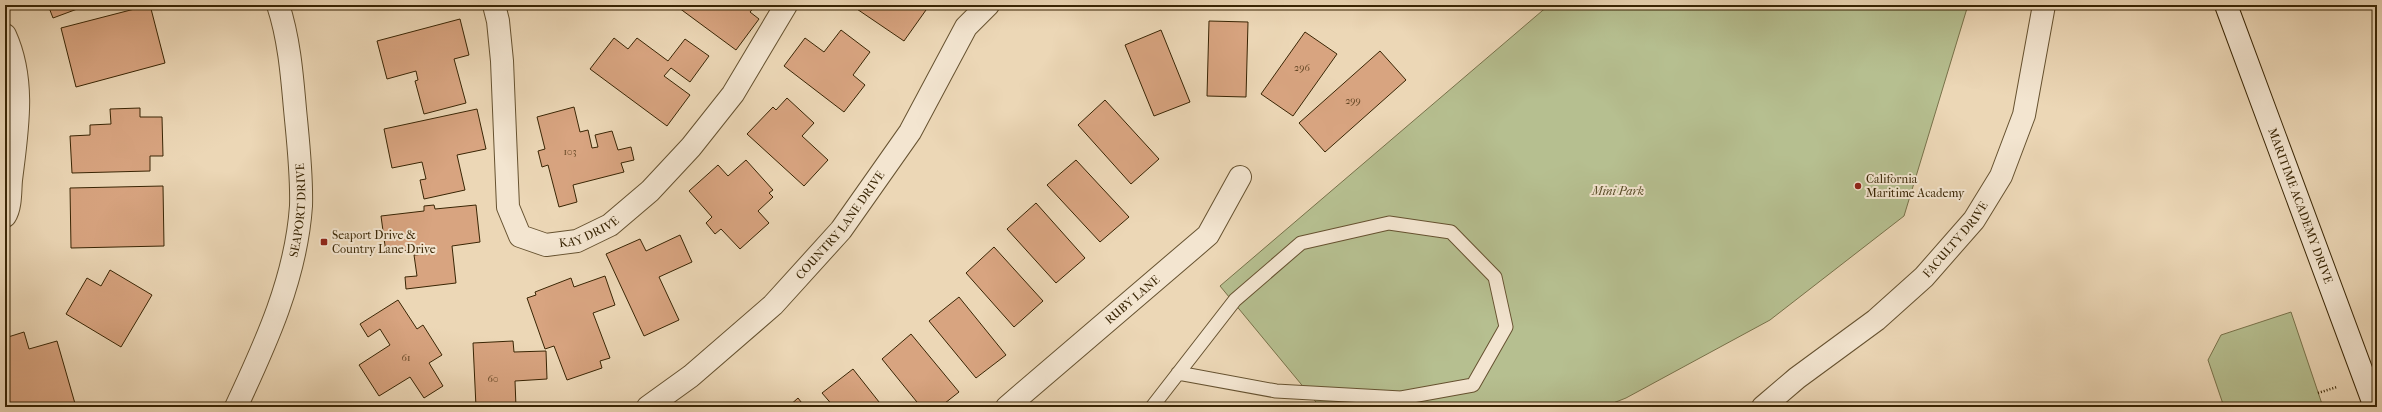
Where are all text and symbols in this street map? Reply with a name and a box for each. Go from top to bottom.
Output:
house number: 296 [1294,62,1310,74]
house number: 299 [1345,95,1361,107]
street label: MARITIME ACADEMY DRIVE [2265,126,2336,285]
house number: 103 [563,146,577,158]
street label: SEAPORT DRIVE [286,163,308,259]
street label: COUNTRY LANE DRIVE [793,168,887,282]
place label: California Maritime Academy [1866,172,1965,200]
marker: California Maritime Academy [1853,181,1863,191]
park label: Mini Park [1591,184,1644,198]
street label: FACULTY DRIVE [1920,199,1991,280]
street label: KAY DRIVE [558,213,622,250]
place label: Seaport Drive & Country Lane Drive [332,228,436,256]
marker: Seaport Drive & Country Lane Drive [319,237,329,247]
street label: RUBY LANE [1102,272,1163,327]
house number: 61 [402,352,410,364]
house number: 60 [488,373,498,385]

